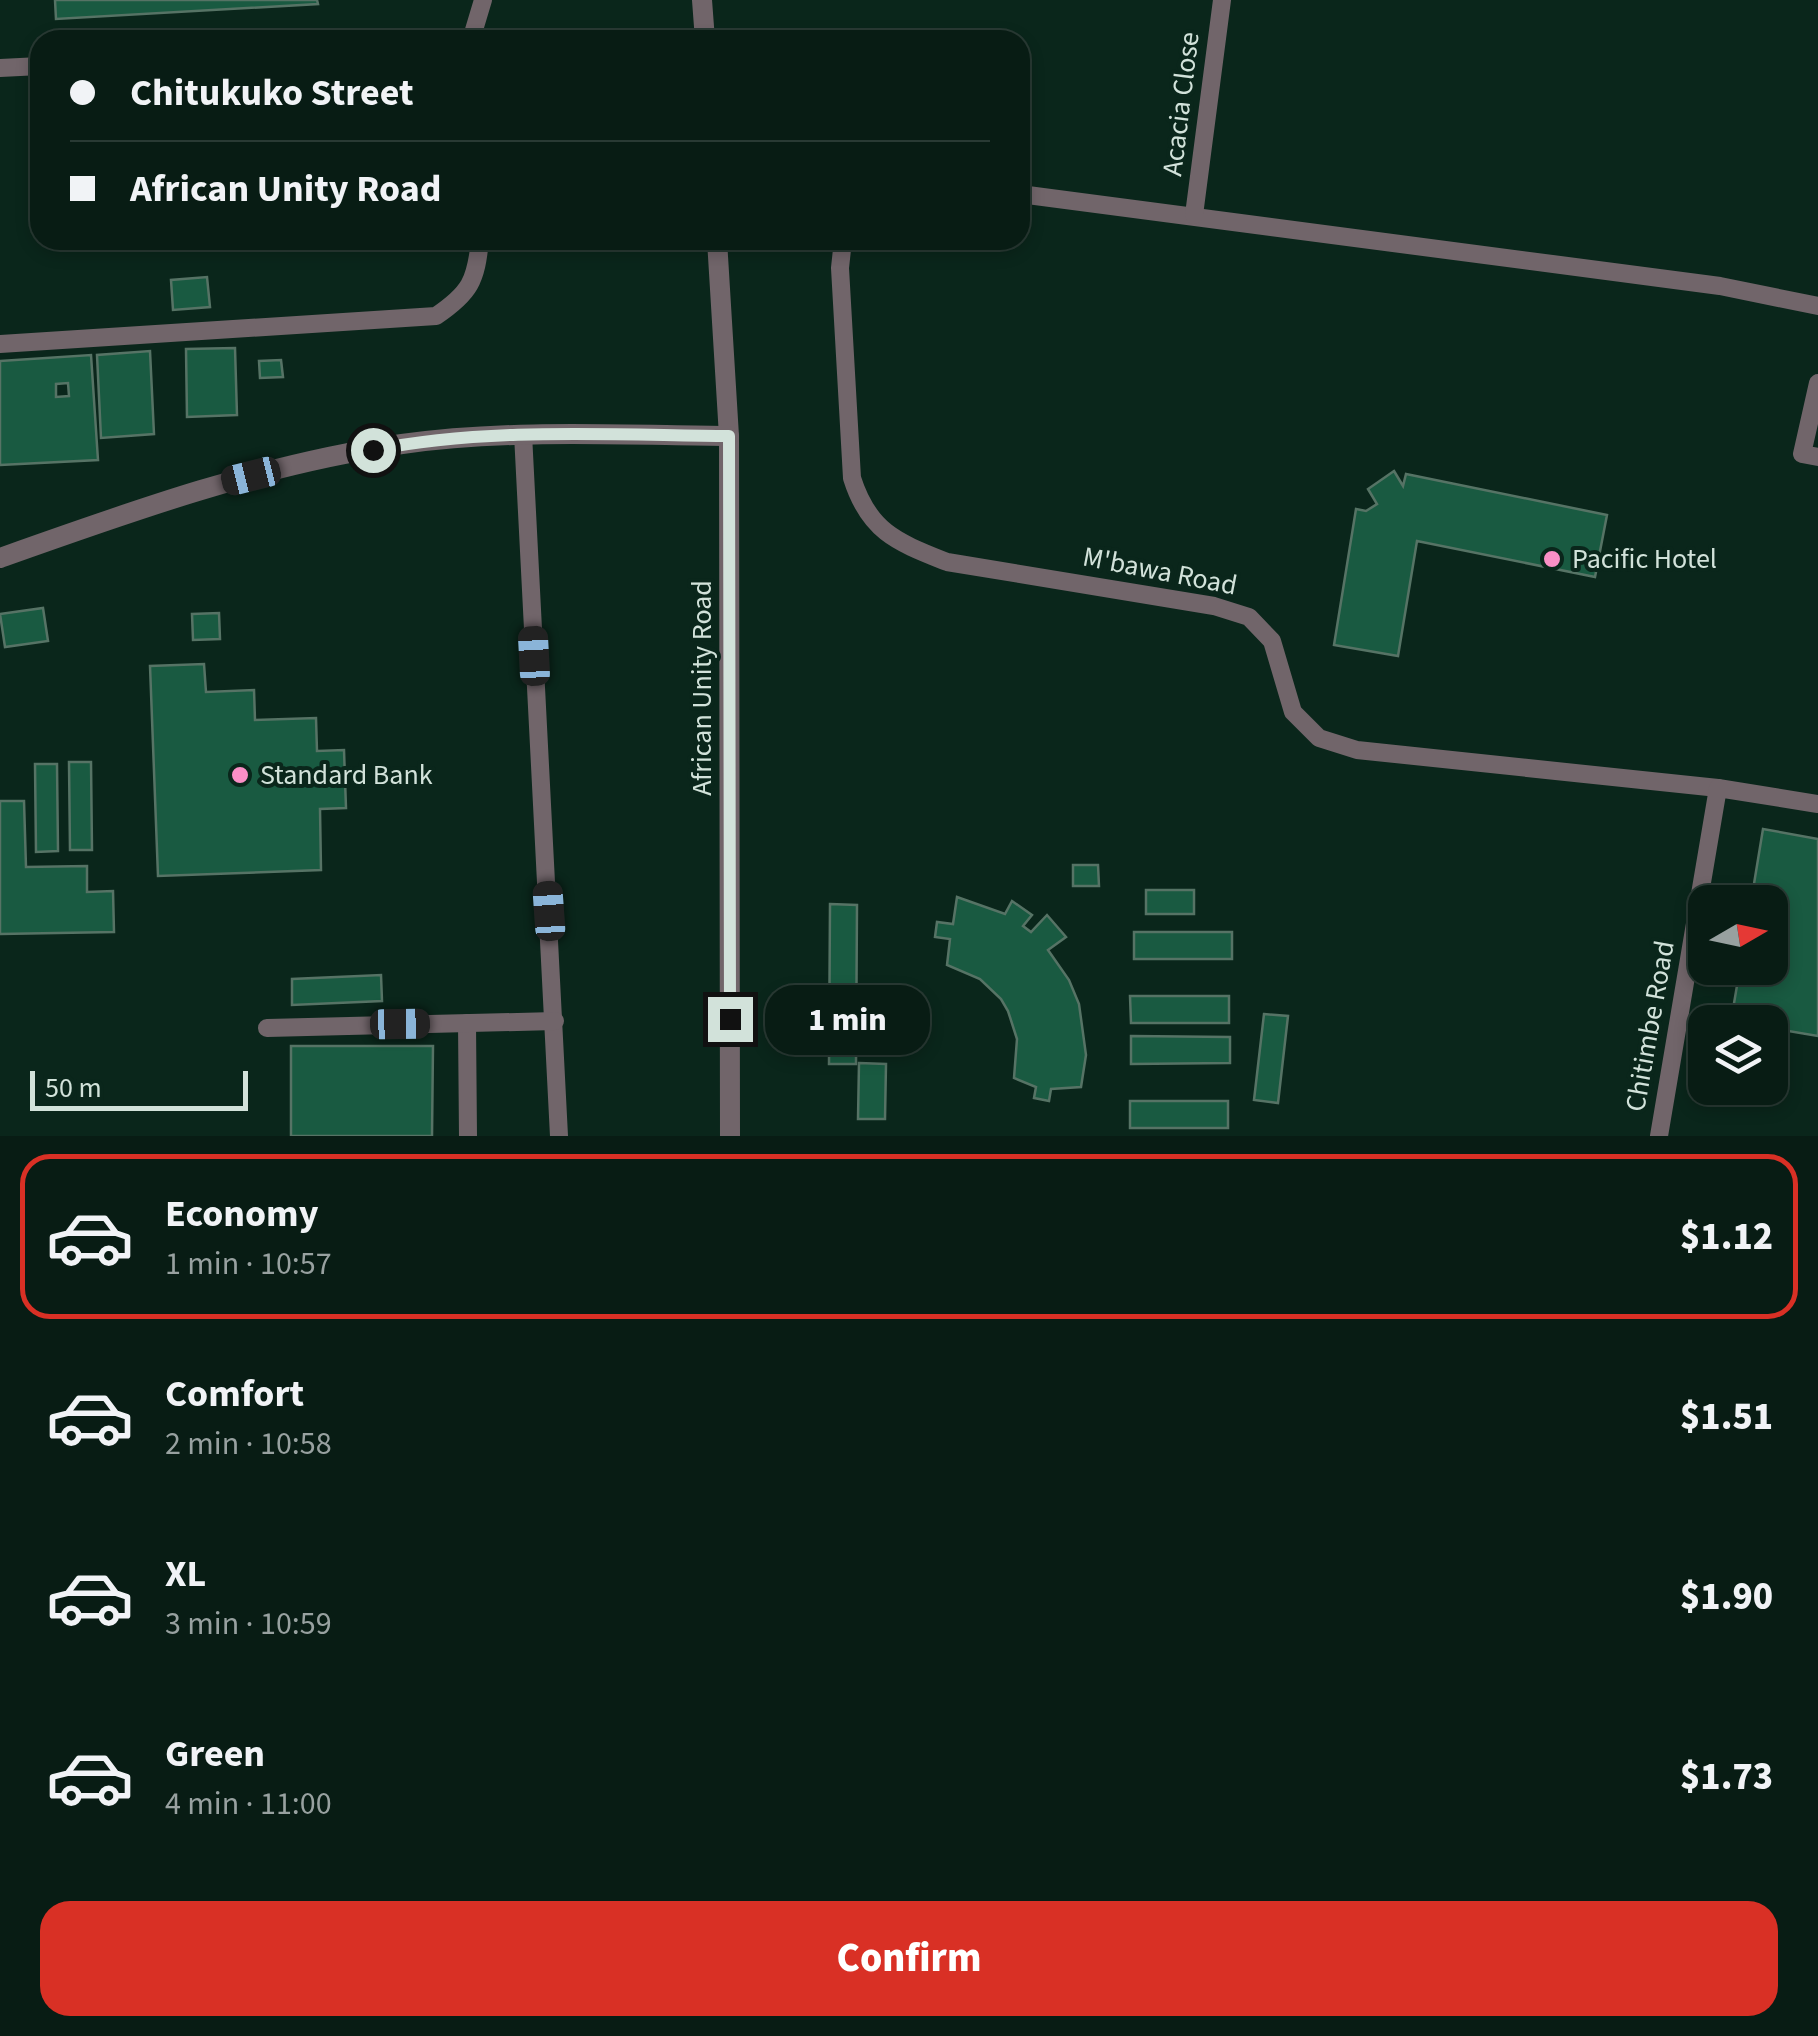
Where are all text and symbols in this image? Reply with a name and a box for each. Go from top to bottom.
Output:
street label: Acacia Close [1152,30,1210,178]
text: Chitukuko Street [130,66,414,120]
text: African Unity Road [130,162,442,216]
route start [351,428,396,473]
car [218,454,284,498]
street label: M'bawa Road [1080,536,1240,606]
place label: Pacific Hotel [1572,539,1717,579]
marker: Pacific Hotel [1541,548,1563,570]
street label: African Unity Road [682,580,722,796]
car [517,625,551,687]
place label: Standard Bank [260,755,433,795]
marker: Standard Bank [229,764,251,786]
car [532,880,566,942]
north arrow [1688,885,1788,985]
map controls [1688,885,1788,1105]
street label: Chitimbe Road [1615,937,1685,1115]
callout: 1 min [765,984,930,1054]
route end [708,997,753,1042]
text: 1 min [808,997,887,1043]
button: layers [1688,1005,1788,1105]
car [370,1008,430,1040]
scale bar [30,1066,248,1110]
text: 50 m [45,1068,102,1108]
text: Economy [165,1187,318,1241]
icon: car [45,1192,135,1282]
text: $1.12 [1680,1210,1773,1264]
text: 1 min · 10:57 [165,1241,332,1287]
text: Comfort [165,1367,304,1421]
icon: car [45,1372,135,1462]
text: $1.51 [1680,1390,1773,1444]
text: 2 min · 10:58 [165,1421,332,1467]
text: XL [165,1547,206,1601]
icon: car [45,1552,135,1642]
text: $1.90 [1680,1570,1773,1624]
text: 3 min · 10:59 [165,1601,332,1647]
text: Green [165,1727,265,1781]
icon: car [45,1732,135,1822]
text: $1.73 [1680,1750,1773,1804]
text: 4 min · 11:00 [165,1781,332,1827]
button: Confirm [40,1901,1778,2016]

